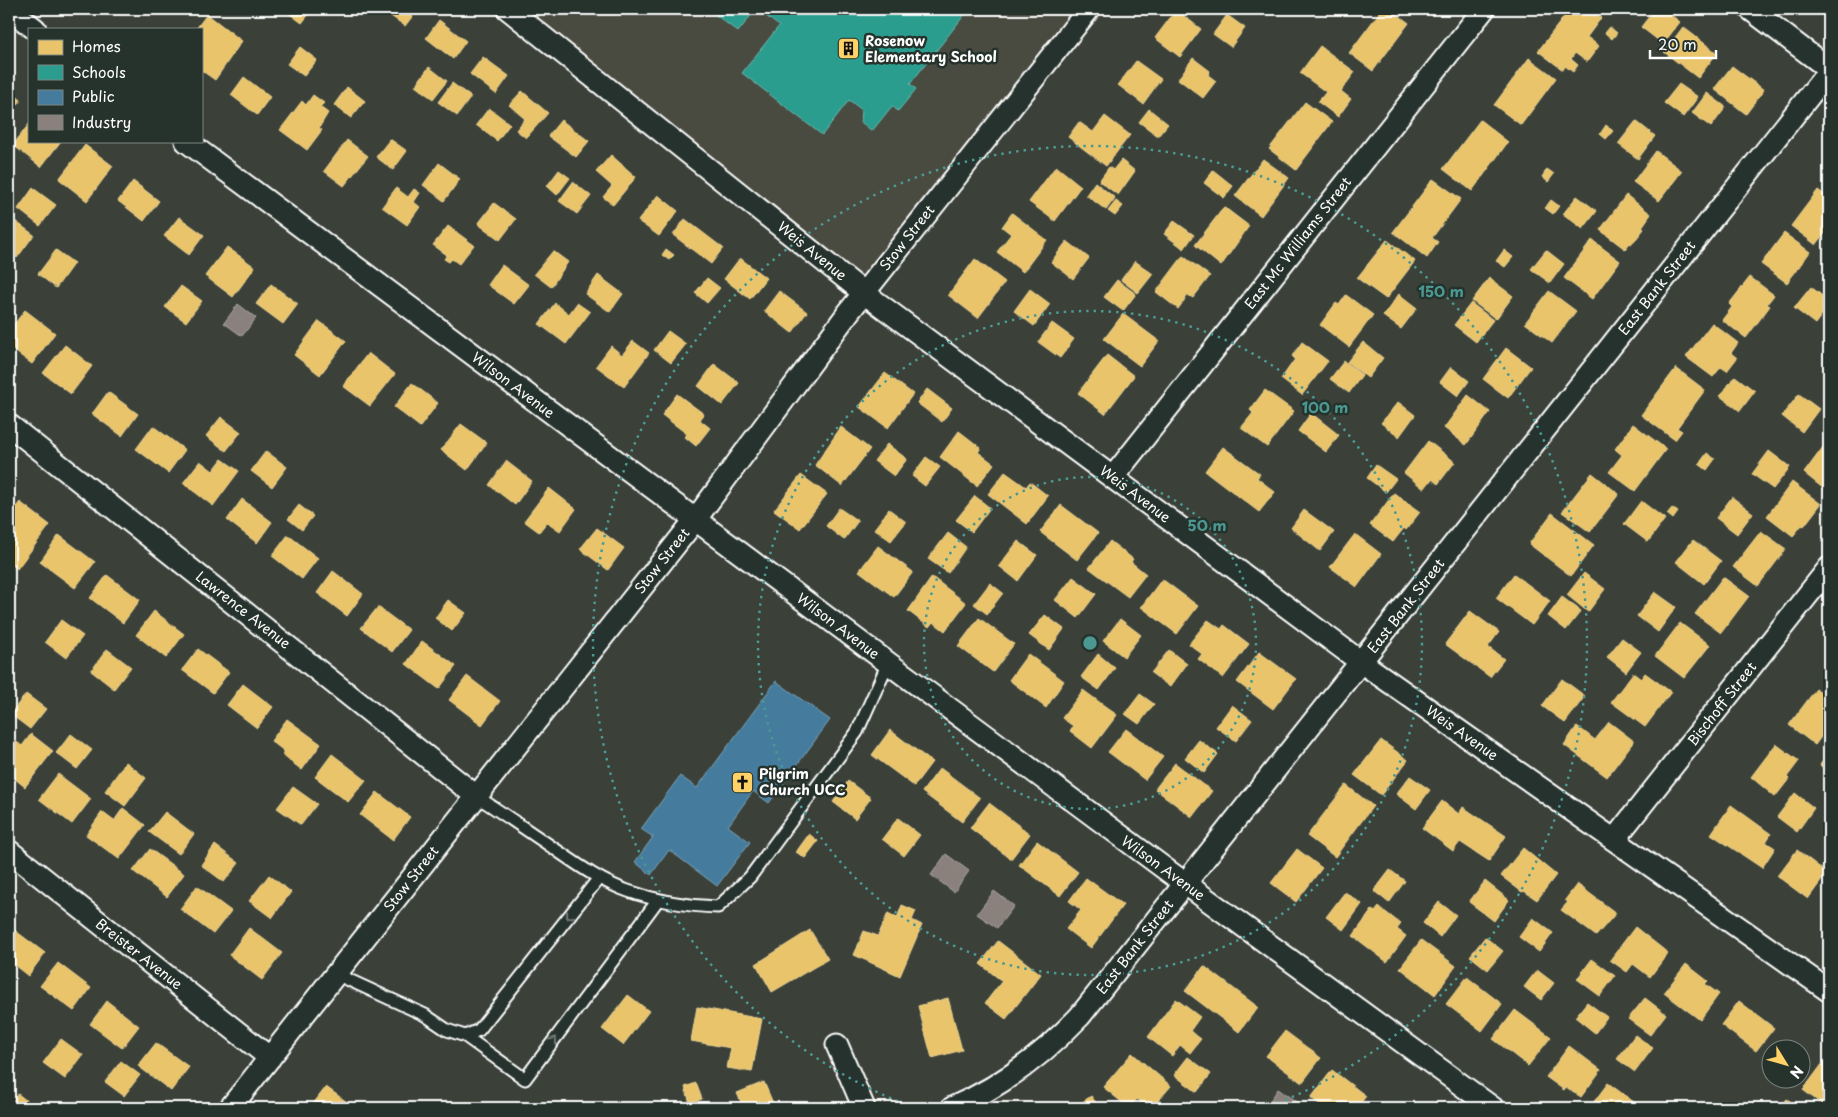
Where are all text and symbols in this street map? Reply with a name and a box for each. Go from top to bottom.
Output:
legend [28,28,202,142]
scale bar [1650,28,1717,60]
place label: Rosenow Elementary School [865,30,997,67]
text: 20 m [1658,32,1697,55]
text: Homes [72,34,121,57]
building icon: Rosenow Elementary School [837,37,861,61]
text: Schools [72,60,126,83]
text: Public [72,84,115,107]
text: Industry [72,110,131,133]
street label: East Mc Williams Street [1239,172,1356,313]
street label: Stow Street [874,200,939,275]
street label: Weis Avenue [773,216,852,285]
street label: East Bank Street [1613,236,1700,339]
text: 150 m [1418,279,1464,302]
street label: Wilson Avenue [467,346,559,423]
text: 100 m [1302,395,1348,418]
street label: Weis Avenue [1095,460,1175,527]
text: 50 m [1188,513,1226,536]
street label: Stow Street [629,523,694,598]
street label: East Bank Street [1362,554,1449,657]
street label: Lawrence Avenue [191,566,296,654]
street label: Wilson Avenue [792,587,884,664]
centre of rings [1081,634,1099,652]
street label: Bischoff Street [1682,657,1761,750]
street label: Weis Avenue [1422,700,1503,765]
place label: Pilgrim Church UCC [759,763,846,800]
church icon: Pilgrim Church UCC [731,770,755,794]
street label: Wilson Avenue [1117,830,1210,905]
street label: Stow Street [378,841,443,916]
street label: East Bank Street [1091,895,1178,998]
one-way arrow [566,910,574,919]
street label: Breister Avenue [91,913,187,994]
one-way arrow [548,1036,557,1046]
north arrow [1760,1040,1810,1090]
text: N [1785,1061,1809,1083]

